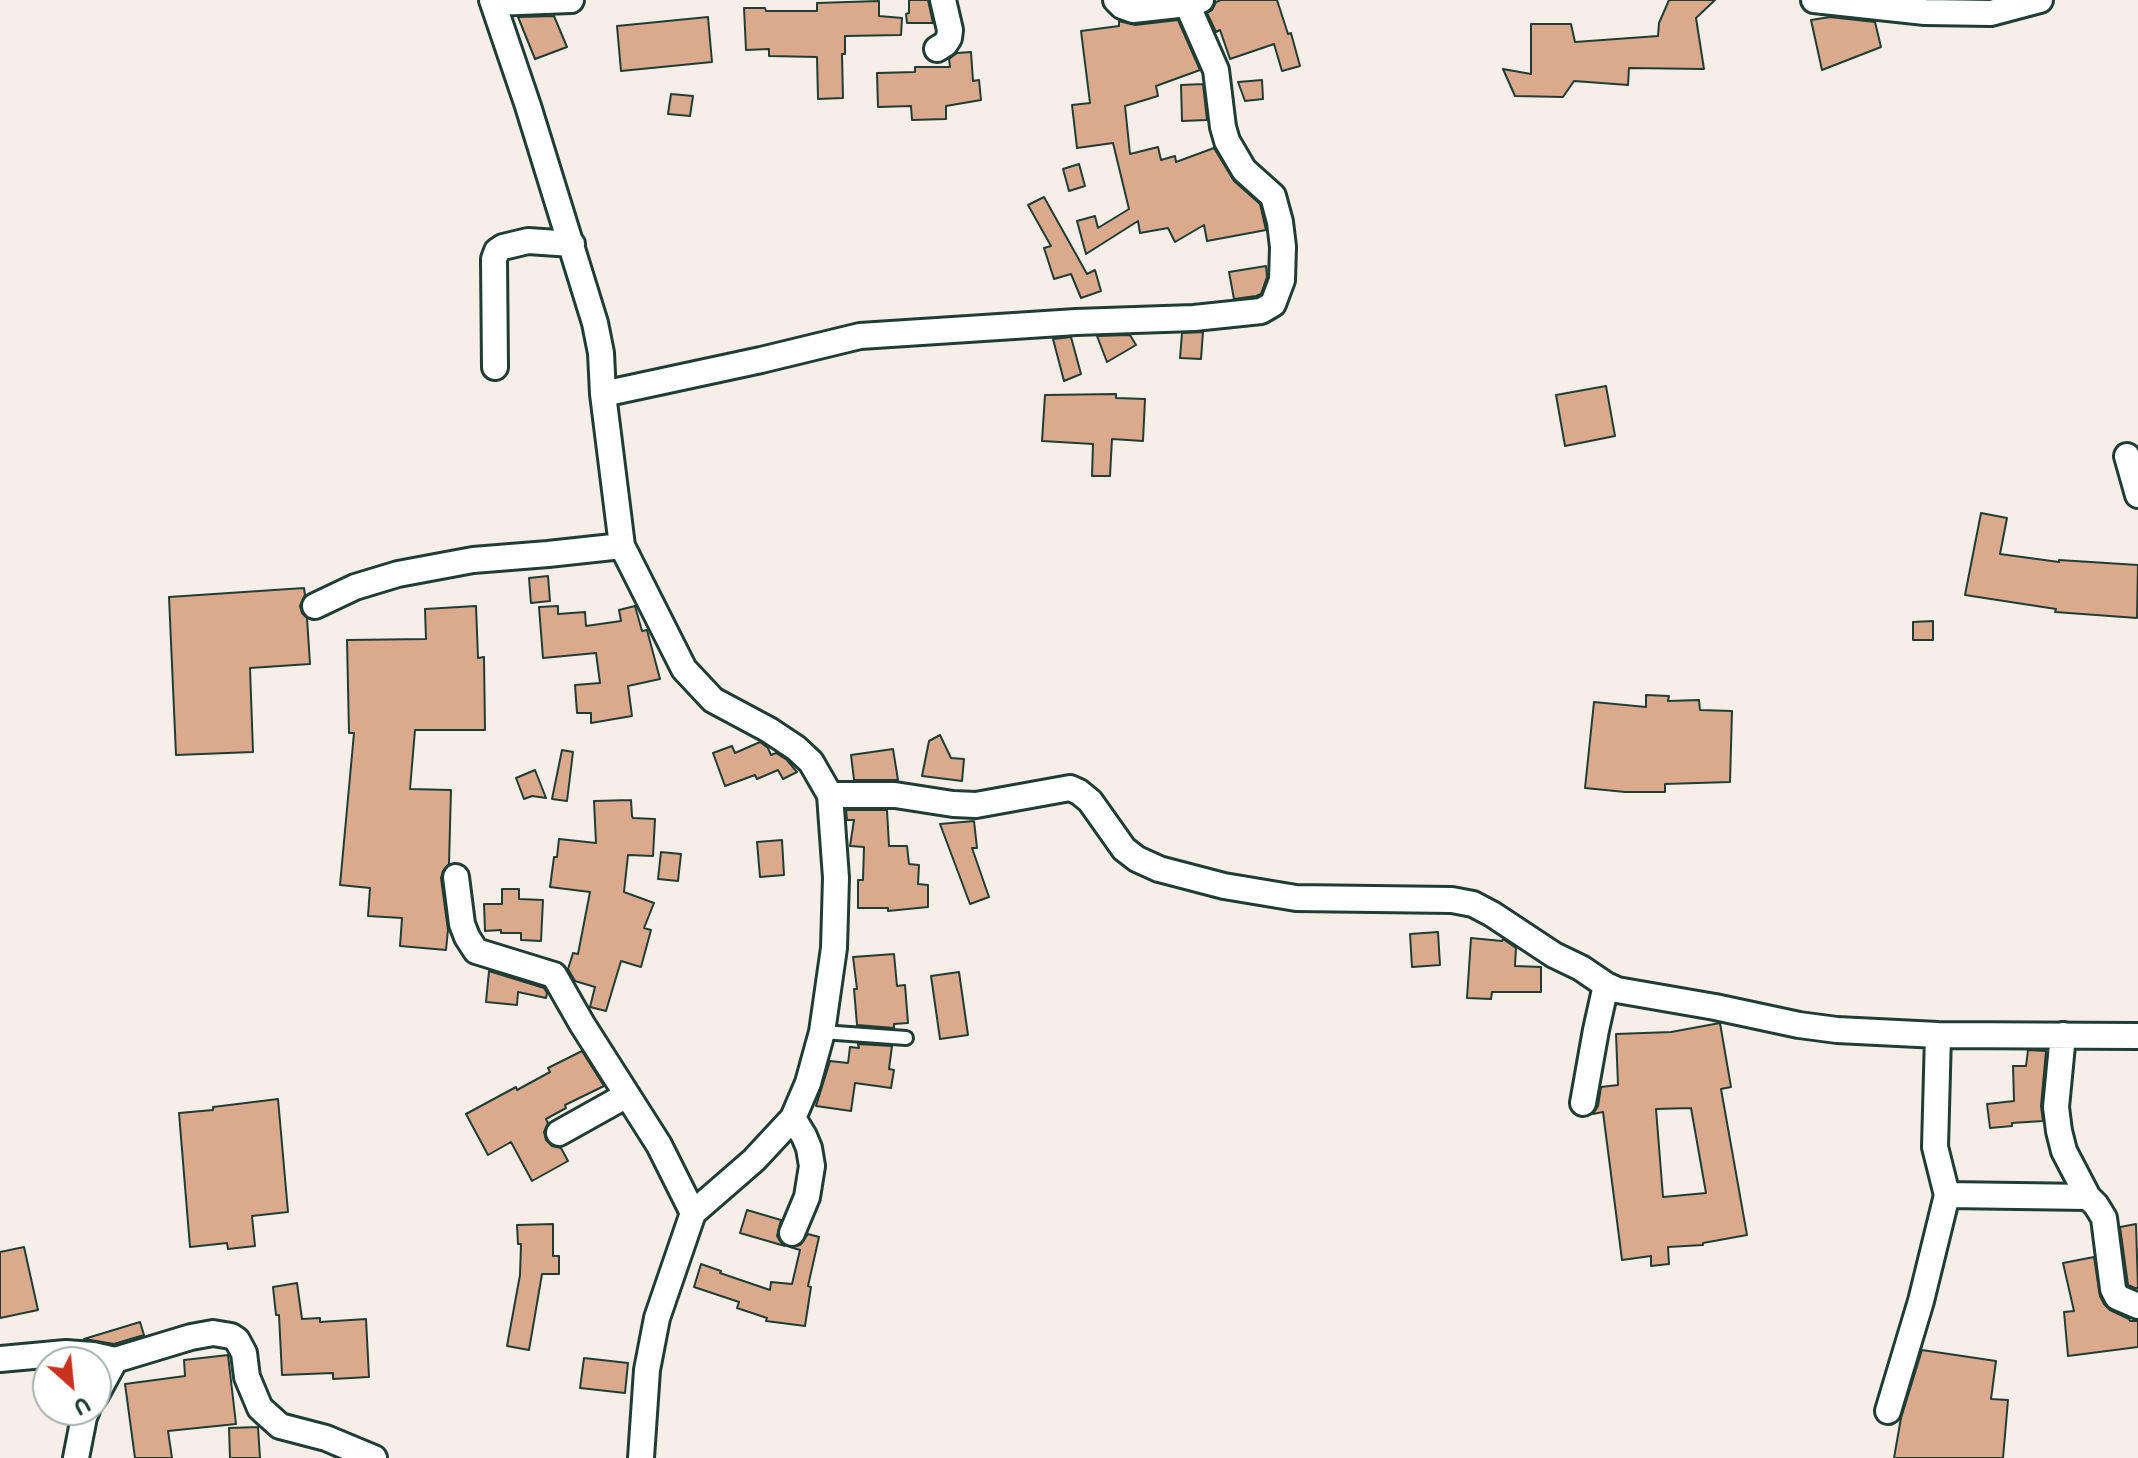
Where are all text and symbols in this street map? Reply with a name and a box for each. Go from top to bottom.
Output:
north arrow [32,1346,112,1426]
text: U [70,1391,95,1421]

